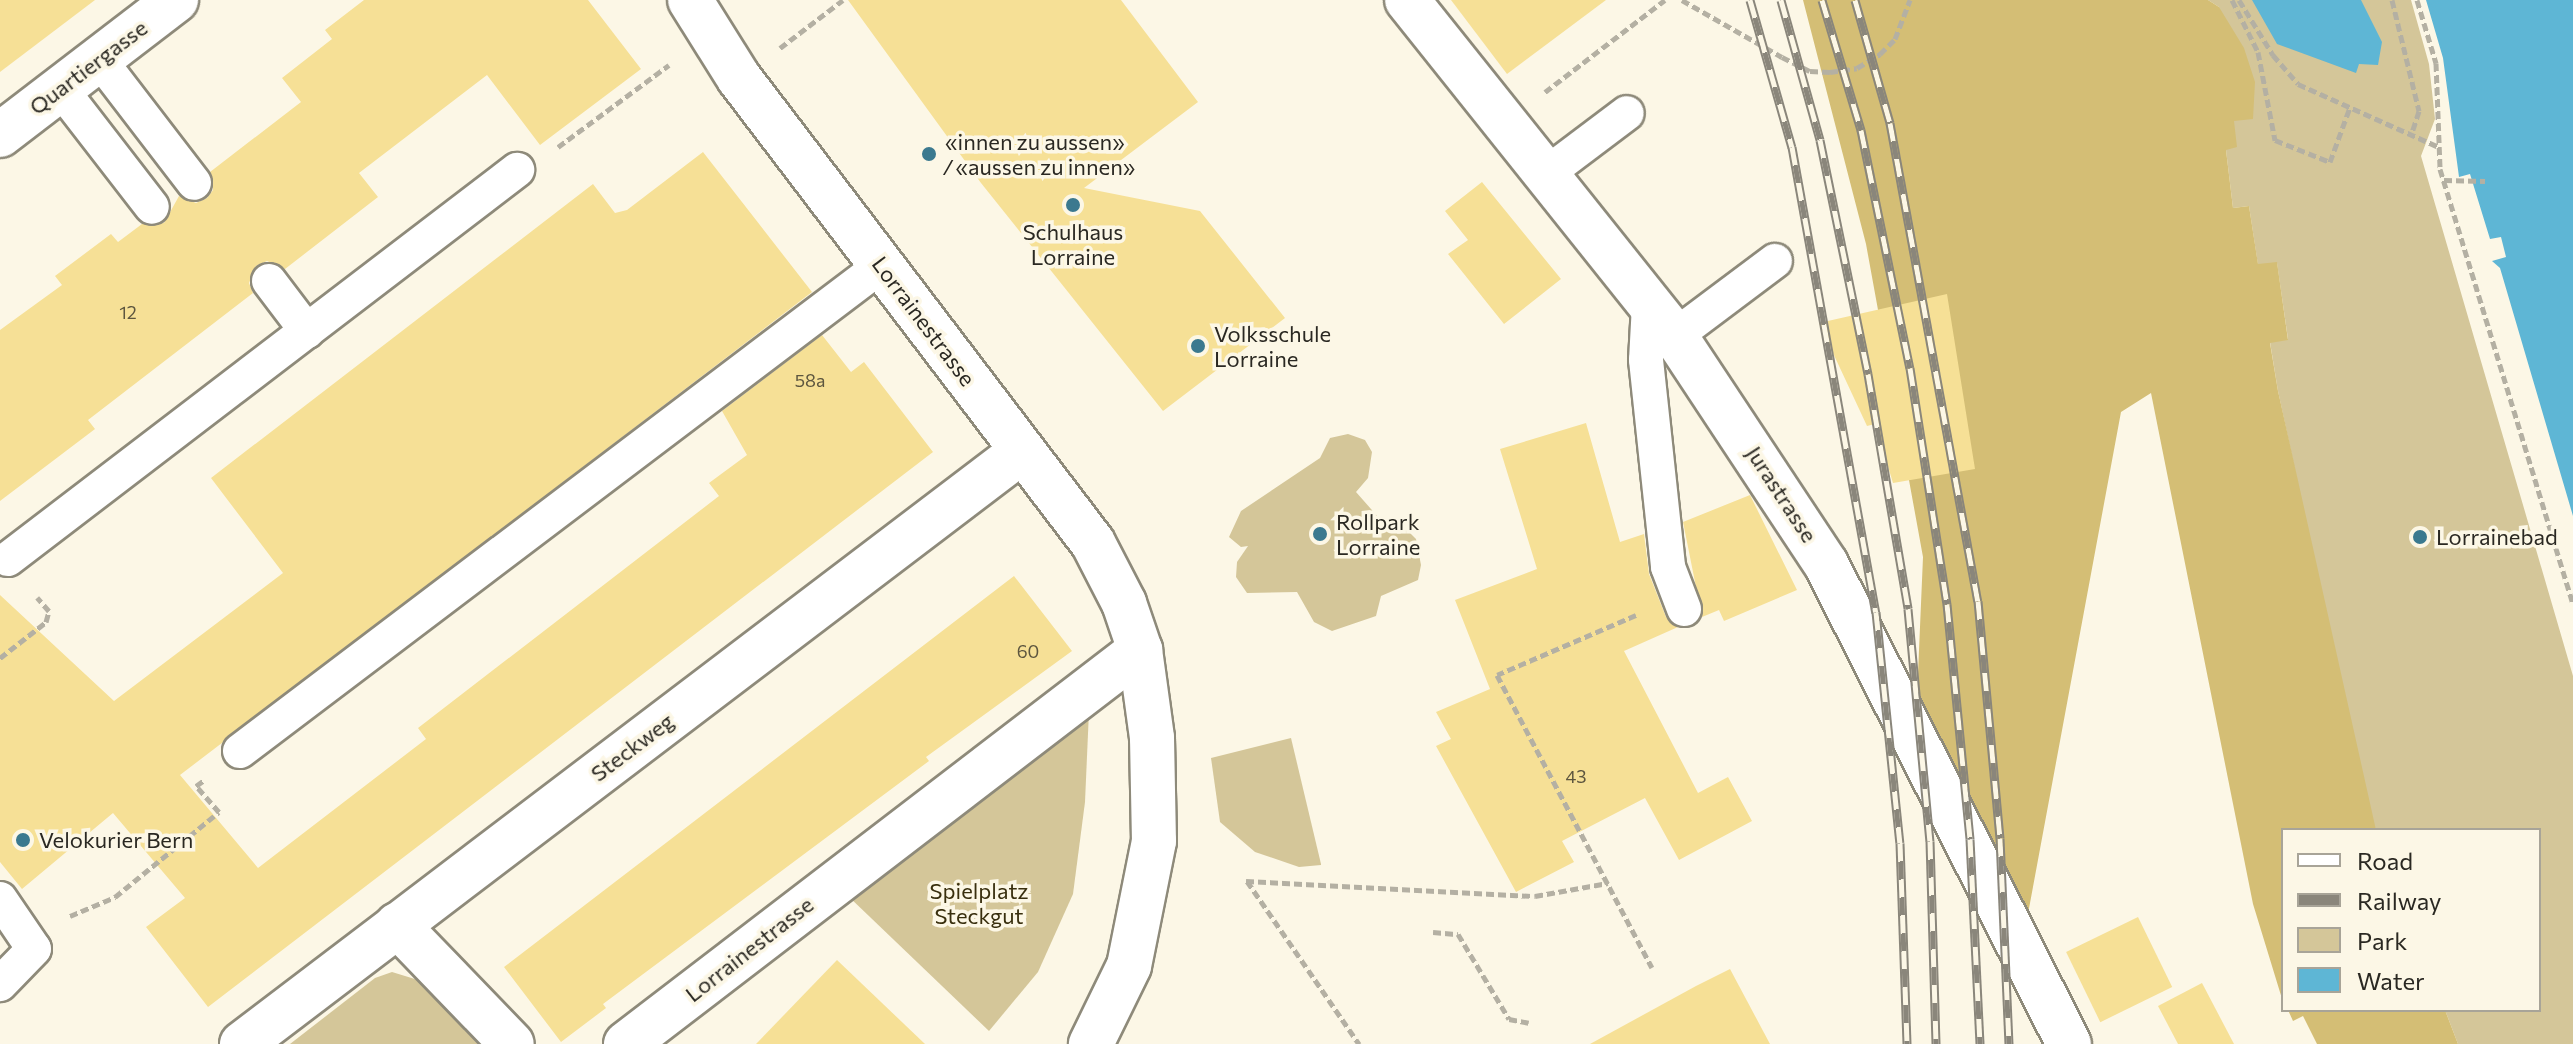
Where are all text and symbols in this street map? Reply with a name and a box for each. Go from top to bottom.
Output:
street label: Quartiergasse [24,14,152,120]
place label: «innen zu aussen» ⁄ «aussen zu innen» [945,128,1135,180]
marker: «innen zu aussen» ⁄ «aussen zu innen» [920,145,938,163]
marker: Schulhaus Lorraine [1064,196,1082,214]
place label: Schulhaus Lorraine [1023,218,1123,270]
street label: Lorrainestrasse [867,251,981,391]
house number: 12 [119,301,137,323]
place label: Volksschule Lorraine [1214,320,1331,372]
marker: Volksschule Lorraine [1189,337,1207,355]
house number: 58a [795,369,825,391]
street label: Jurastrasse [1741,441,1823,547]
place label: Rollpark Lorraine [1336,508,1420,560]
place label: Lorrainebad [2436,524,2558,550]
marker: Rollpark Lorraine [1311,525,1329,543]
marker: Lorrainebad [2411,528,2429,546]
house number: 60 [1017,640,1039,662]
street label: Steckweg [585,707,679,787]
house number: 43 [1565,765,1587,787]
place label: Velokurier Bern [39,827,193,853]
legend [2281,828,2541,1012]
marker: Velokurier Bern [14,831,32,849]
text: Road [2357,846,2413,875]
park label: Spielplatz Steckgut [930,877,1028,928]
text: Railway [2357,886,2442,915]
street label: Lorrainestrasse [680,891,818,1007]
text: Park [2357,926,2407,955]
text: Water [2357,966,2425,995]

